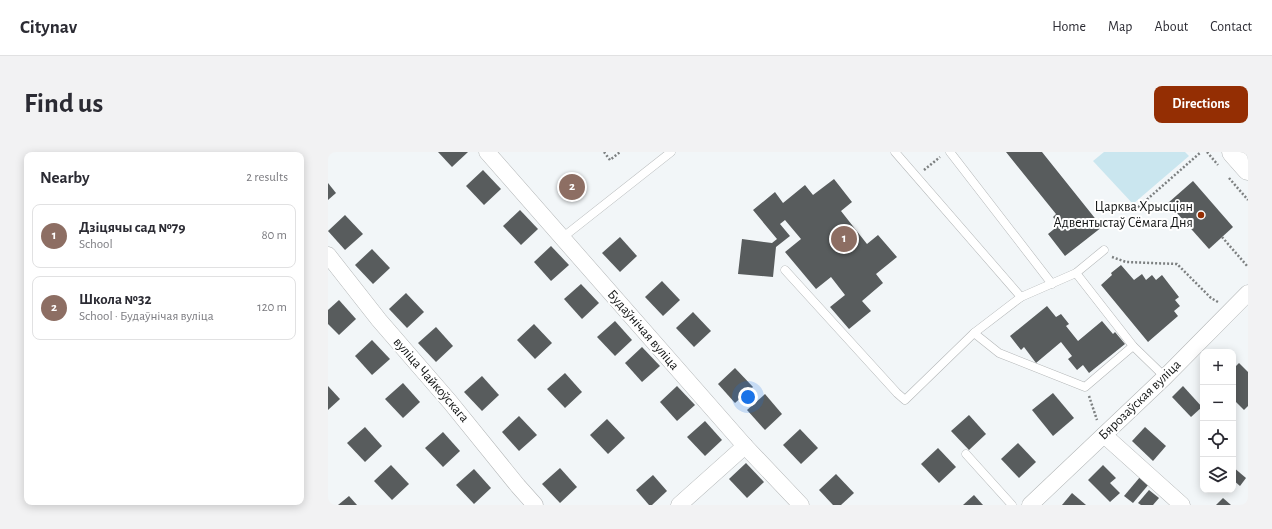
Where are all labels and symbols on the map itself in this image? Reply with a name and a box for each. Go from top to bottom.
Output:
pin: 2 [559,172,585,202]
place label: Царква Хрысціян Адвентыстаў Сёмага Дня [1053,200,1193,230]
marker: Царква Хрысціян Адвентыстаў Сёмага Дня [1196,210,1206,220]
pin: 1 [831,224,857,254]
street label: Будаўнічая вуліца [605,287,682,373]
street label: вуліца Чайкоўскага [391,335,472,426]
street label: Бярозаўская вуліца [1096,357,1184,443]
your location [738,387,758,407]

